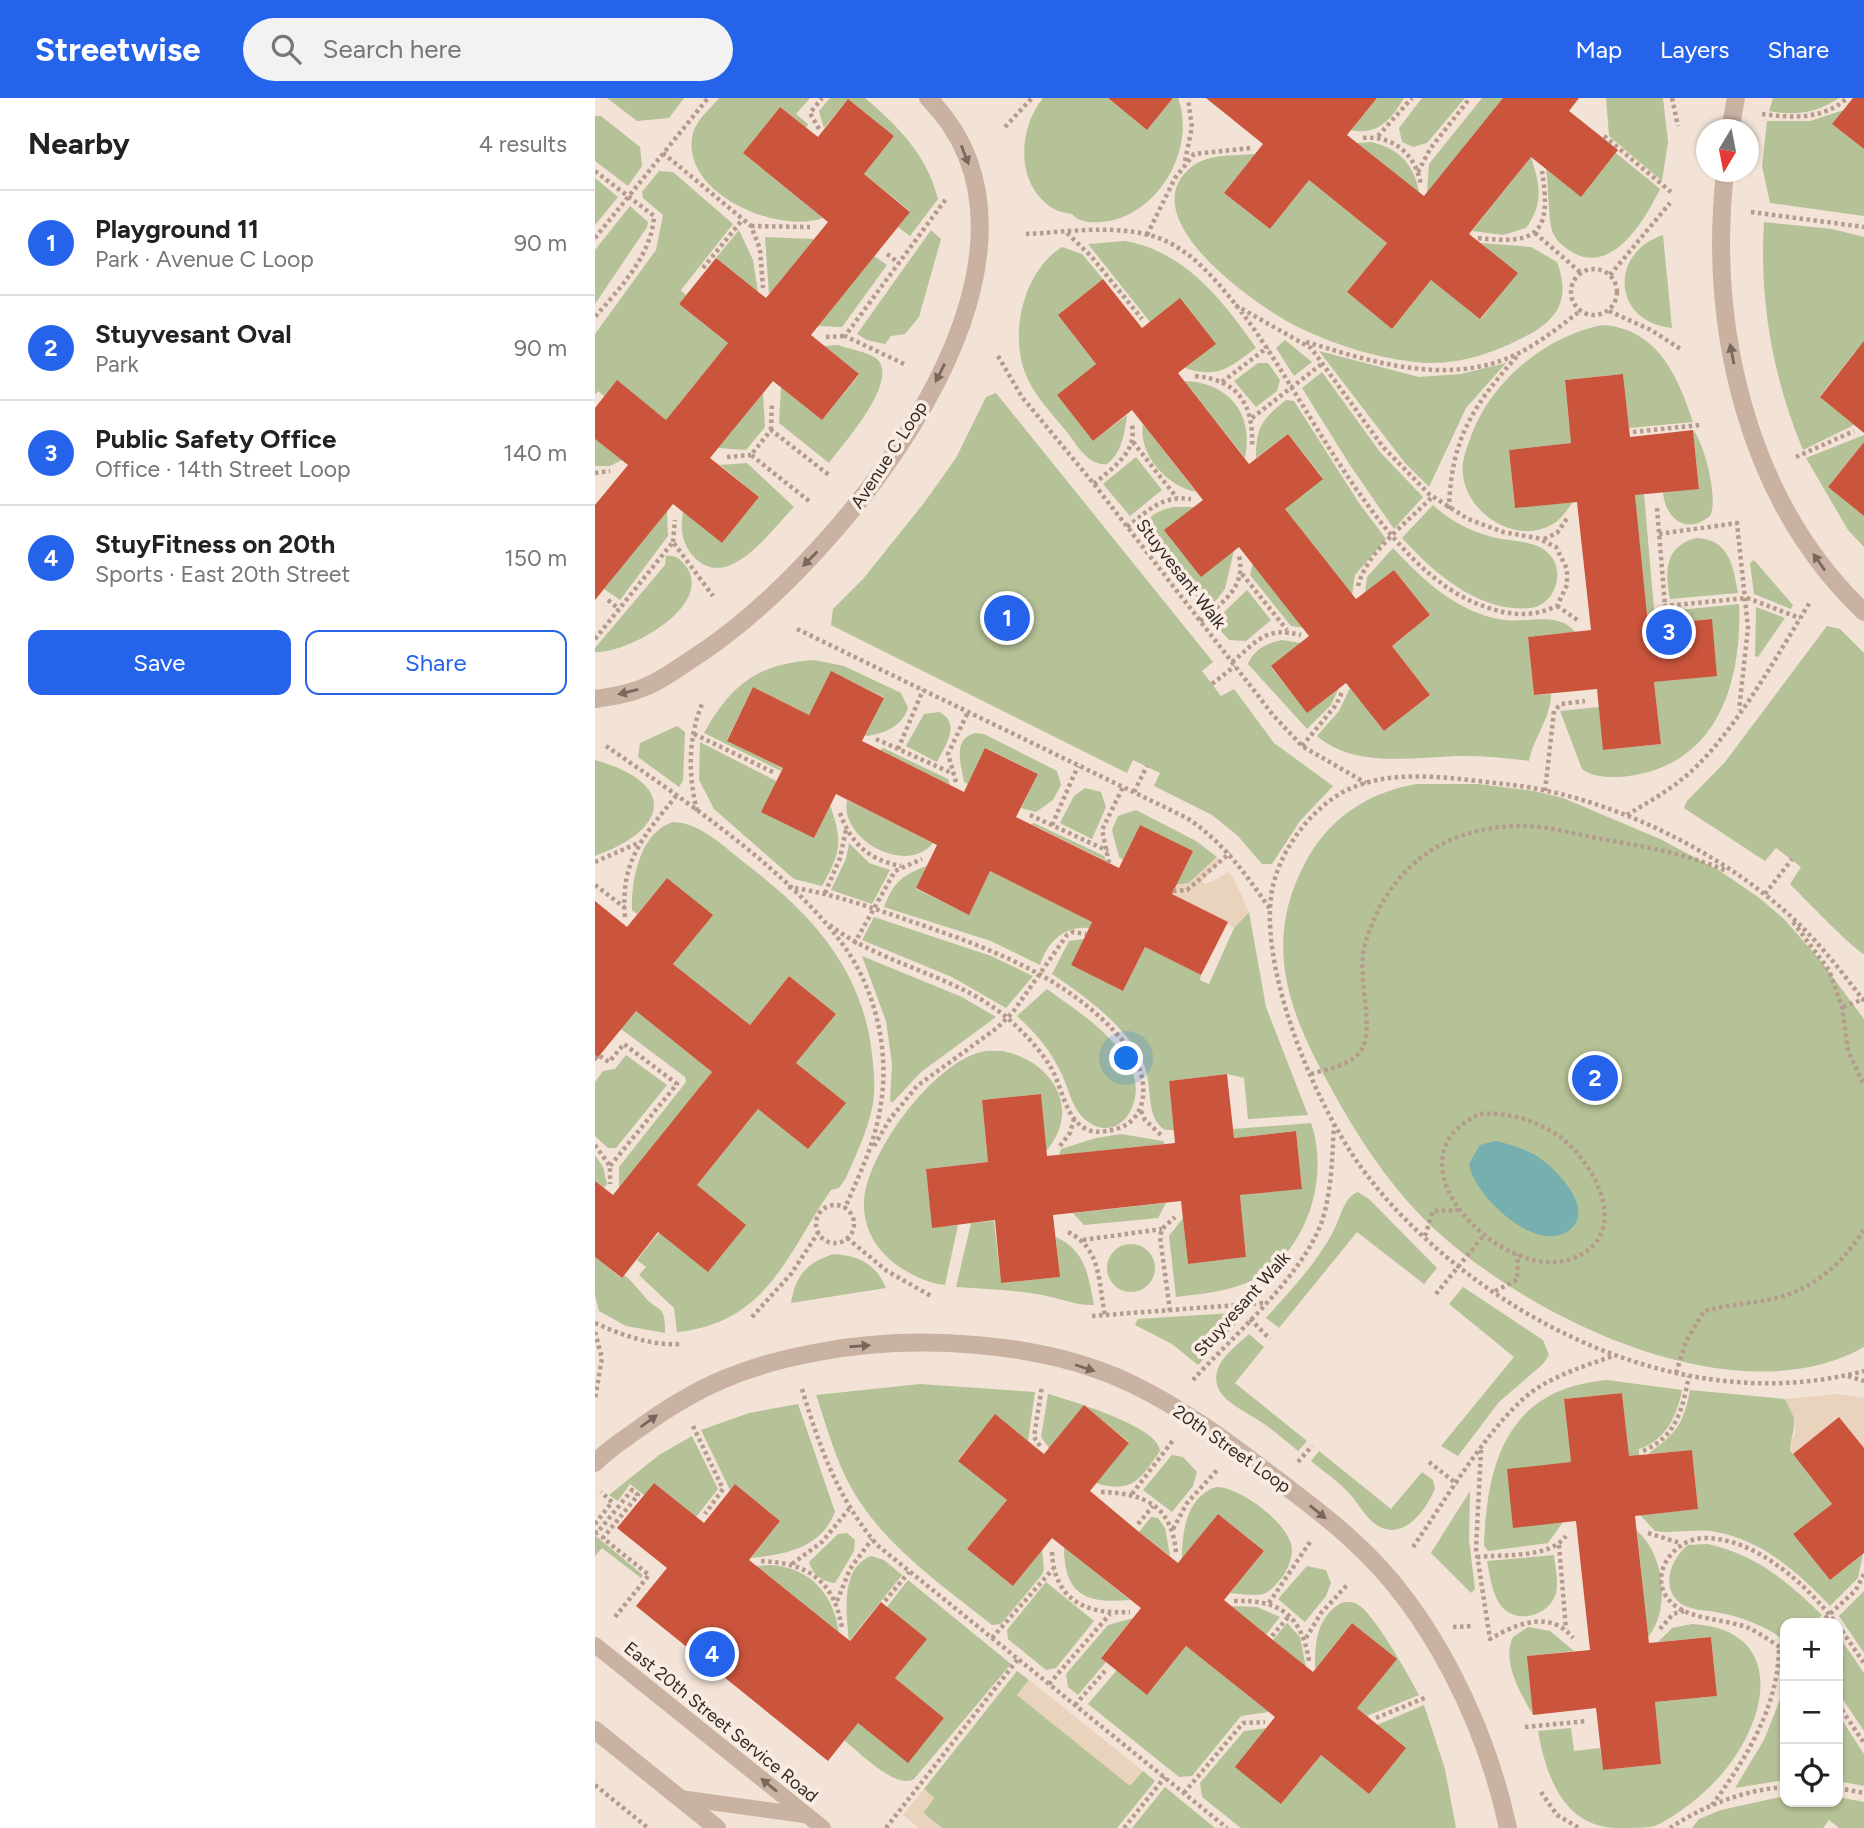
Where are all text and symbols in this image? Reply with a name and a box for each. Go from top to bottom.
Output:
search box [243,18,733,81]
text: Streetwise [35,30,201,69]
icon: search [267,30,305,68]
text: Search here [323,33,461,65]
text: Map [1575,35,1622,64]
text: Layers [1660,35,1729,64]
text: Share [1767,35,1829,64]
north arrow [1696,119,1759,182]
text: Nearby [28,125,130,162]
text: 4 results [479,130,567,158]
one-way arrow [959,144,970,165]
text: Playground 11 [95,213,259,245]
text: 1 [46,229,56,257]
text: 90 m [514,229,567,257]
text: Park · Avenue C Loop [95,245,314,273]
text: Stuyvesant Oval [95,318,292,350]
text: 2 [44,334,58,362]
text: 90 m [514,334,567,362]
one-way arrow [1726,343,1737,365]
text: Park [95,350,139,378]
one-way arrow [934,363,946,383]
street label: Avenue C Loop [846,397,932,513]
text: Public Safety Office [95,423,336,455]
text: 3 [45,439,57,467]
text: 140 m [503,439,567,467]
text: Office · 14th Street Loop [95,455,351,483]
street label: Stuyvesant Walk [1131,515,1231,634]
text: StuyFitness on 20th [95,528,335,560]
text: 4 [44,544,58,572]
text: 150 m [504,544,567,572]
one-way arrow [802,550,819,566]
one-way arrow [1813,552,1826,571]
text: Sports · East 20th Street [95,560,350,588]
pin: 1 [984,592,1030,644]
pin: 3 [1646,606,1692,658]
button: Save [28,630,291,695]
button: Share [305,630,567,695]
one-way arrow [617,687,639,698]
your location [1109,1041,1143,1075]
pin: 2 [1572,1052,1618,1104]
street label: Stuyvesant Walk [1189,1247,1295,1361]
one-way arrow [849,1341,871,1352]
one-way arrow [1074,1363,1095,1374]
street label: 20th Street Loop [1169,1400,1295,1498]
one-way arrow [640,1414,658,1428]
one-way arrow [1310,1504,1327,1519]
map controls [1780,1618,1843,1807]
button: + [1780,1618,1843,1681]
pin: 4 [689,1628,735,1680]
street label: East 20th Street Service Road [620,1637,822,1807]
button: − [1780,1681,1843,1744]
button: locate [1780,1744,1843,1807]
one-way arrow [761,1778,779,1793]

